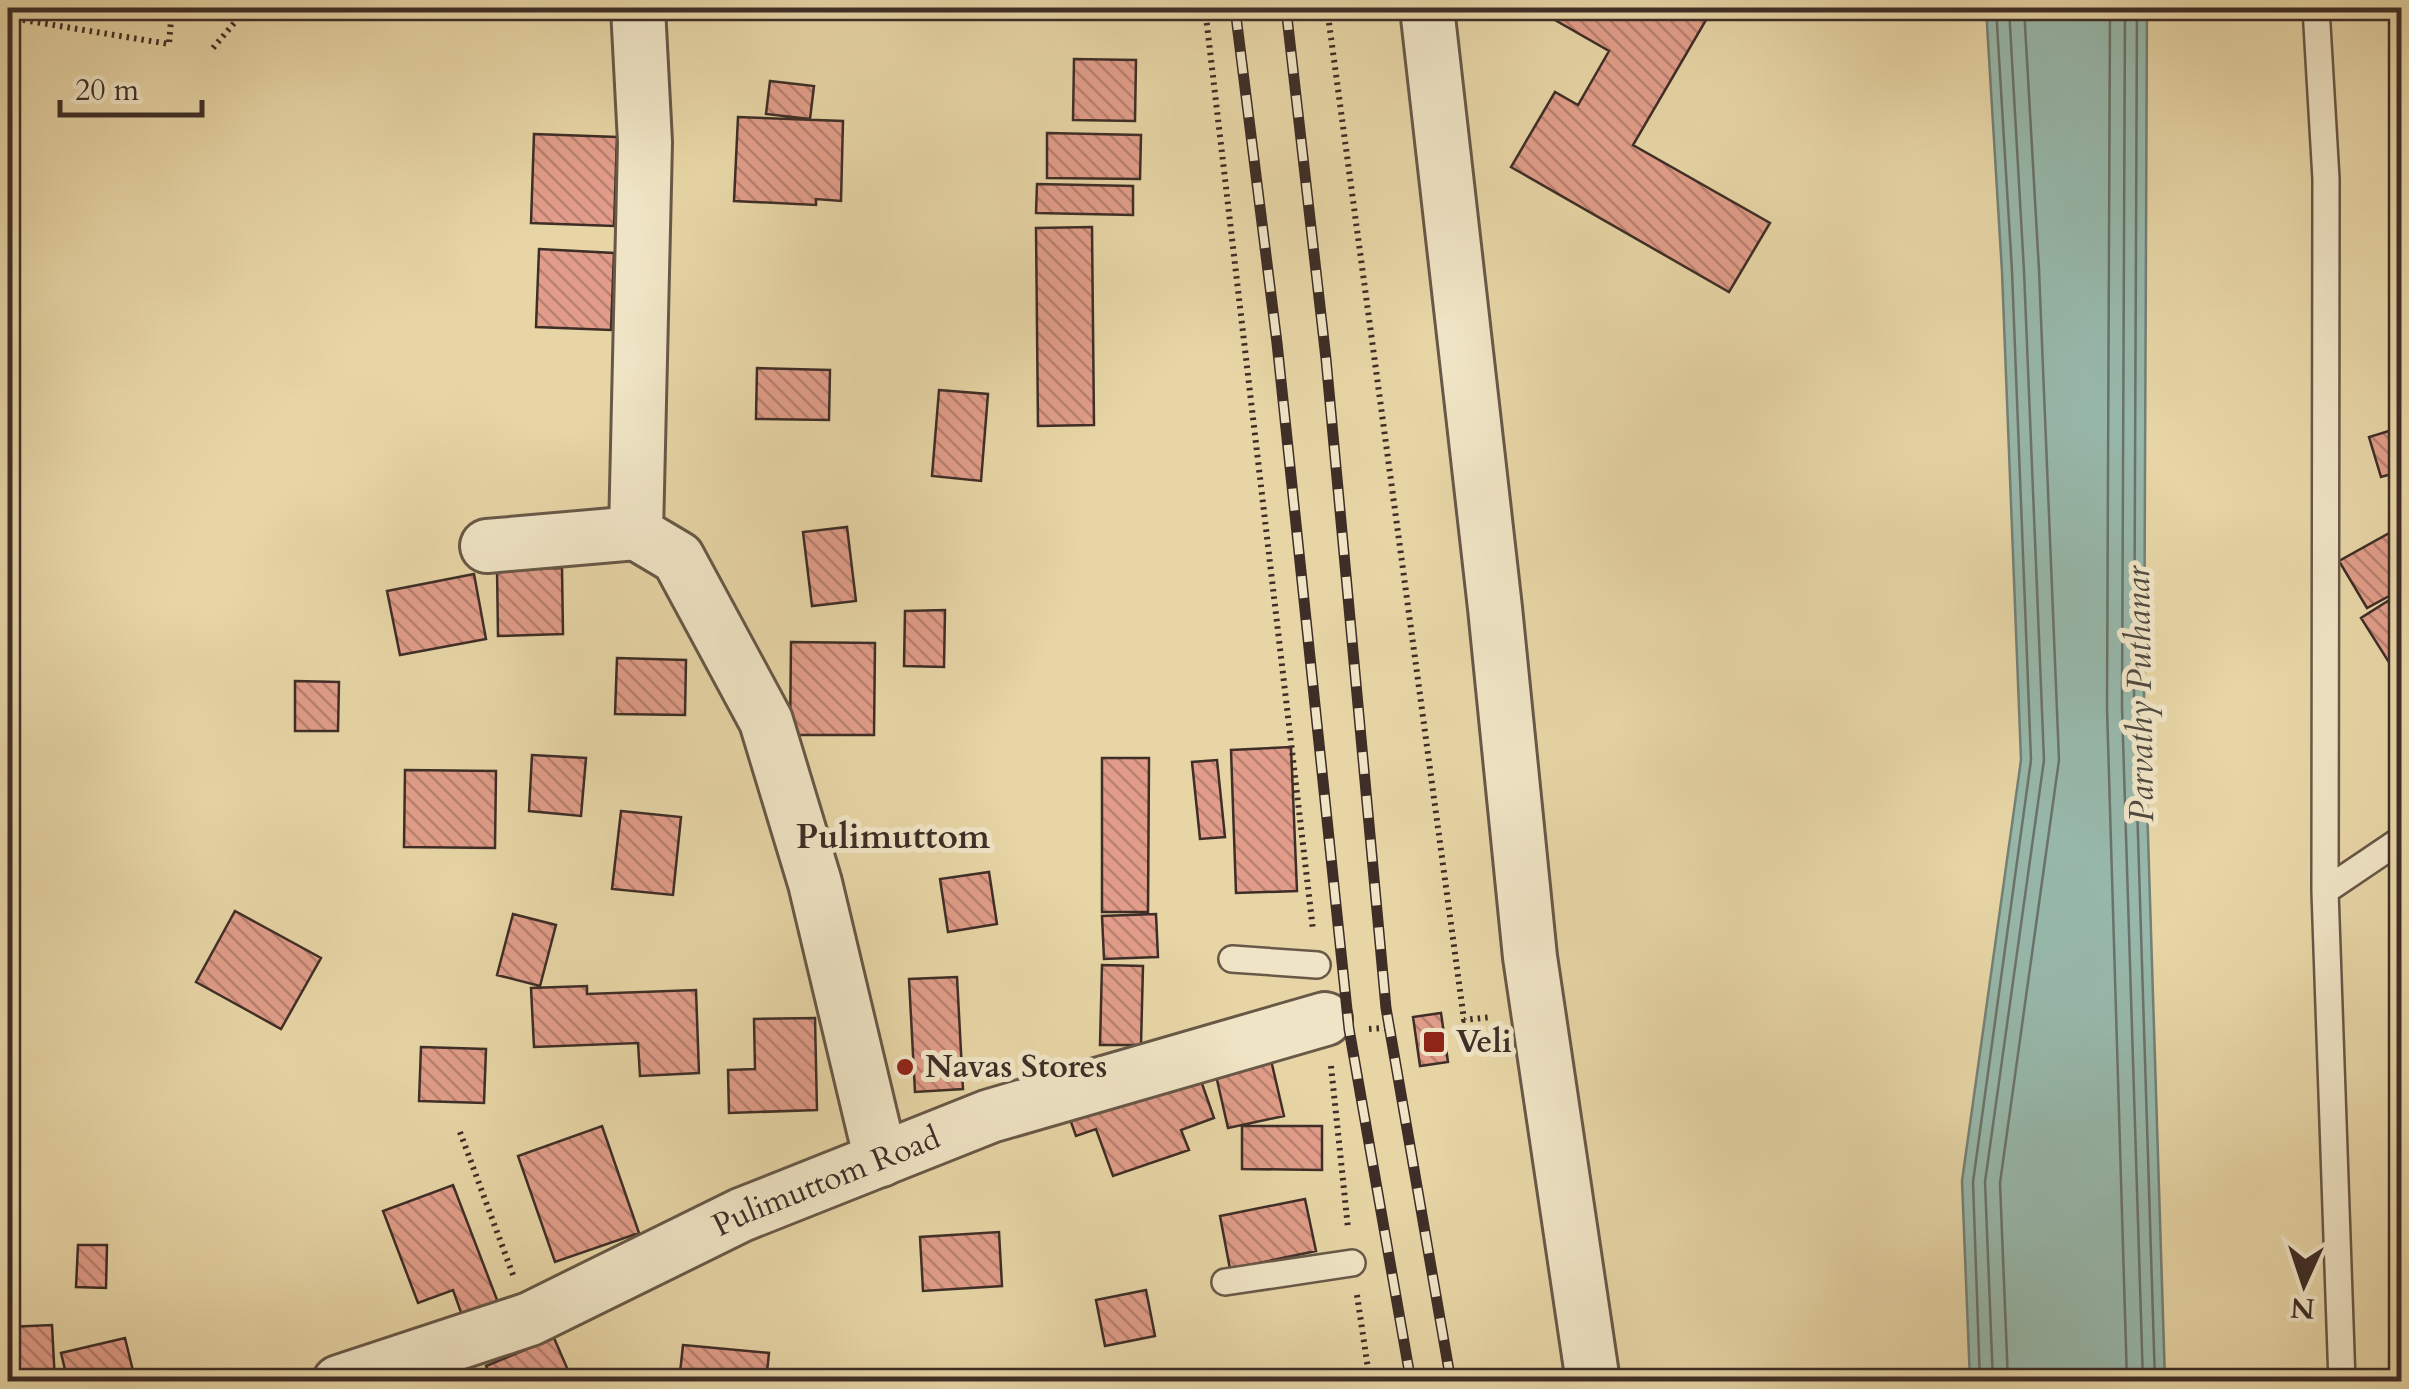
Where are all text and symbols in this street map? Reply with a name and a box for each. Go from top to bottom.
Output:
scale bar [60,55,202,117]
text: 20 m [75,70,140,111]
water label: Parvathy Puthanar [2114,564,2166,823]
district label: Pulimuttom [796,813,991,861]
place label: Veli [1456,1020,1512,1064]
marker: Veli [1421,1029,1447,1055]
place label: Navas Stores [925,1045,1107,1089]
marker: Navas Stores [894,1056,916,1078]
street label: Pulimuttom Road [705,1116,947,1248]
north arrow [2254,1234,2354,1334]
text: N [2290,1288,2316,1328]

